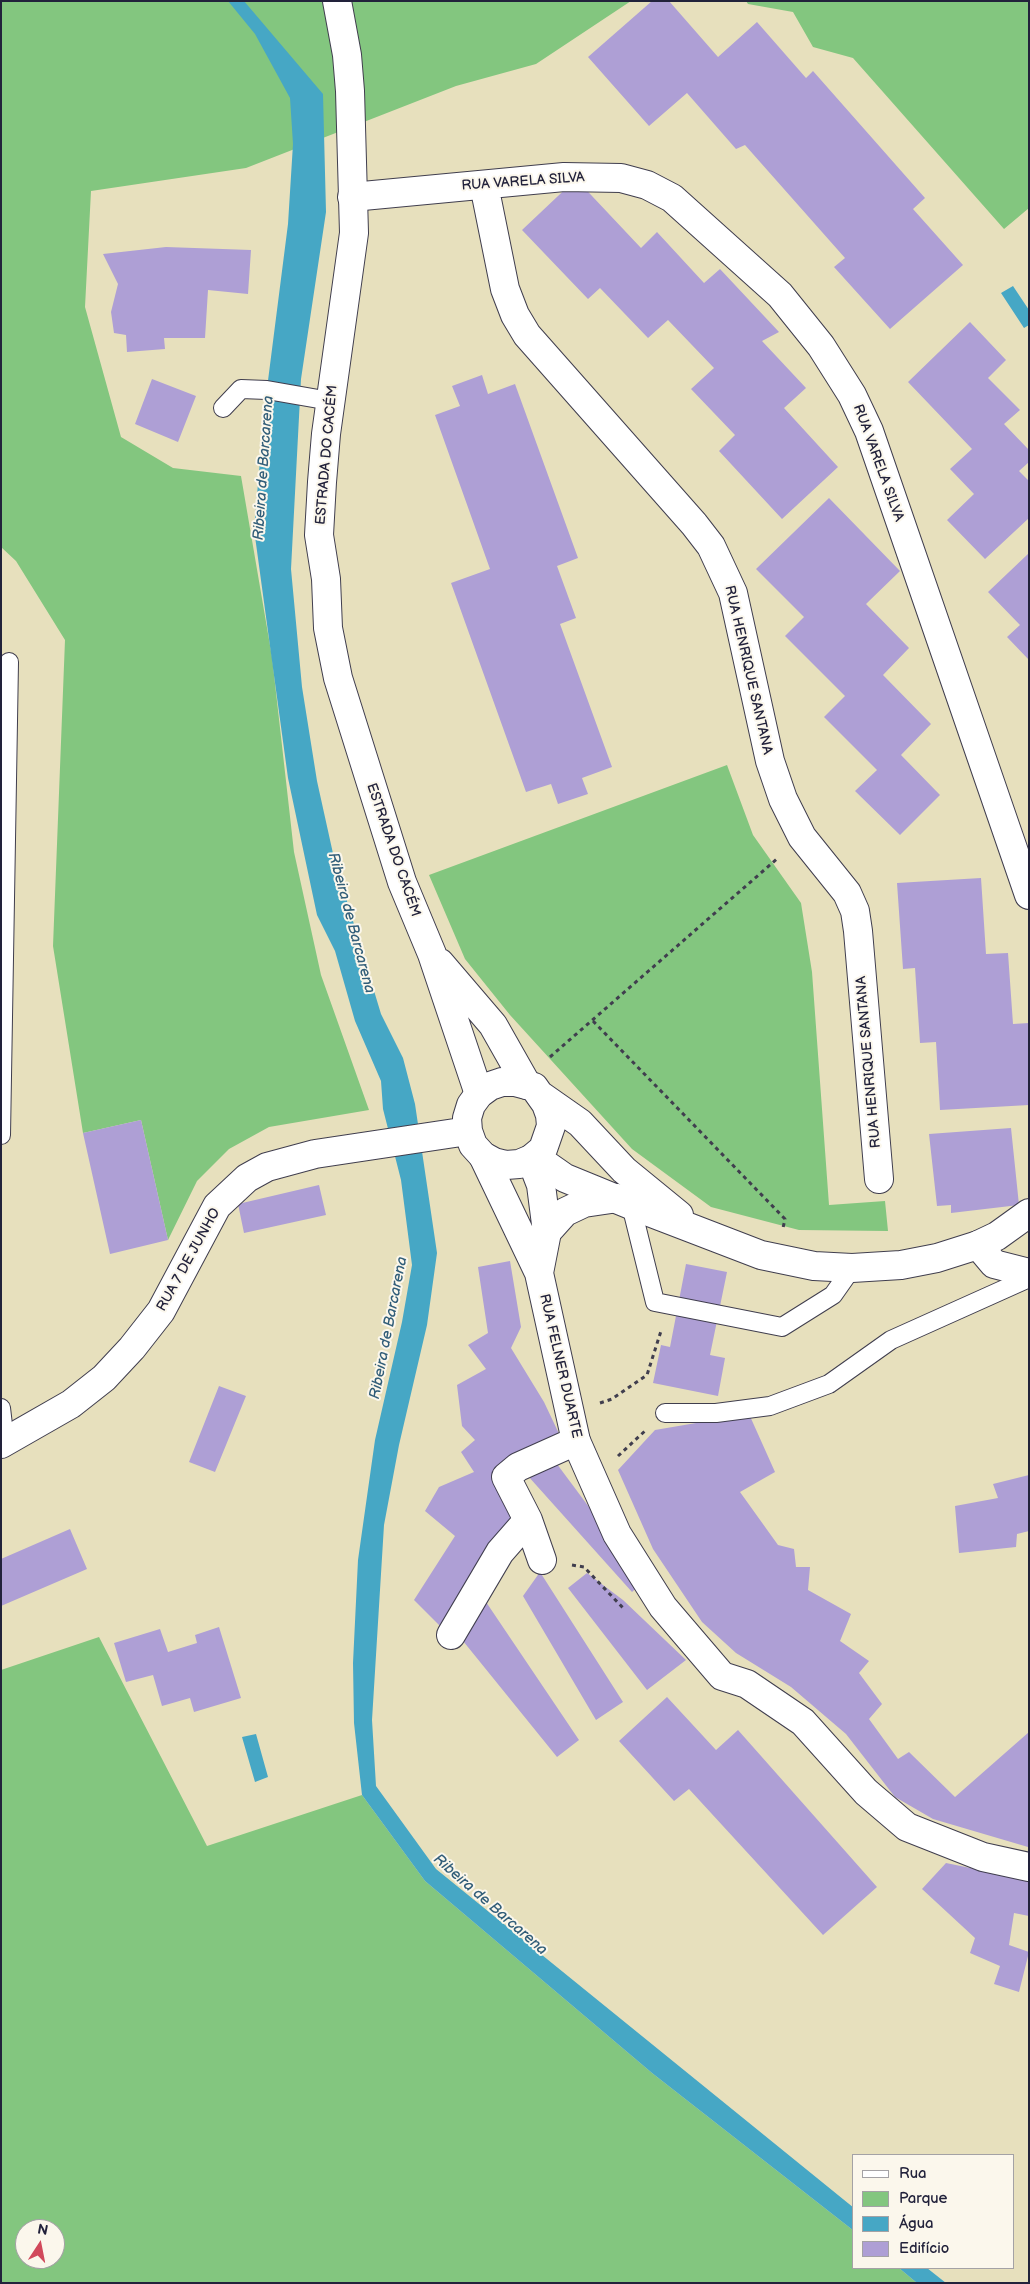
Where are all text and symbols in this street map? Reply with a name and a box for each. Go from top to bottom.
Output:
street label: RUA VARELA SILVA [461,169,585,195]
street label: ESTRADA DO CACÉM [313,384,341,526]
water label: Ribeira de Barcarena [250,395,278,541]
street label: RUA VARELA SILVA [849,402,907,524]
street label: RUA HENRIQUE SANTANA [720,584,776,756]
street label: ESTRADA DO CACÉM [362,781,424,919]
water label: Ribeira de Barcarena [324,851,378,995]
street label: RUA HENRIQUE SANTANA [853,975,885,1149]
street label: RUA 7 DE JUNHO [154,1206,224,1314]
water label: Ribeira de Barcarena [366,1255,412,1401]
street label: RUA FELNER DUARTE [535,1292,585,1440]
water label: Ribeira de Barcarena [429,1851,551,1959]
legend [852,2154,1015,2269]
text: Rua [899,2164,927,2183]
text: Parque [899,2189,947,2208]
text: Água [899,2214,934,2233]
north arrow [15,2219,65,2269]
text: N [36,2220,50,2239]
text: Edifício [899,2239,949,2258]

